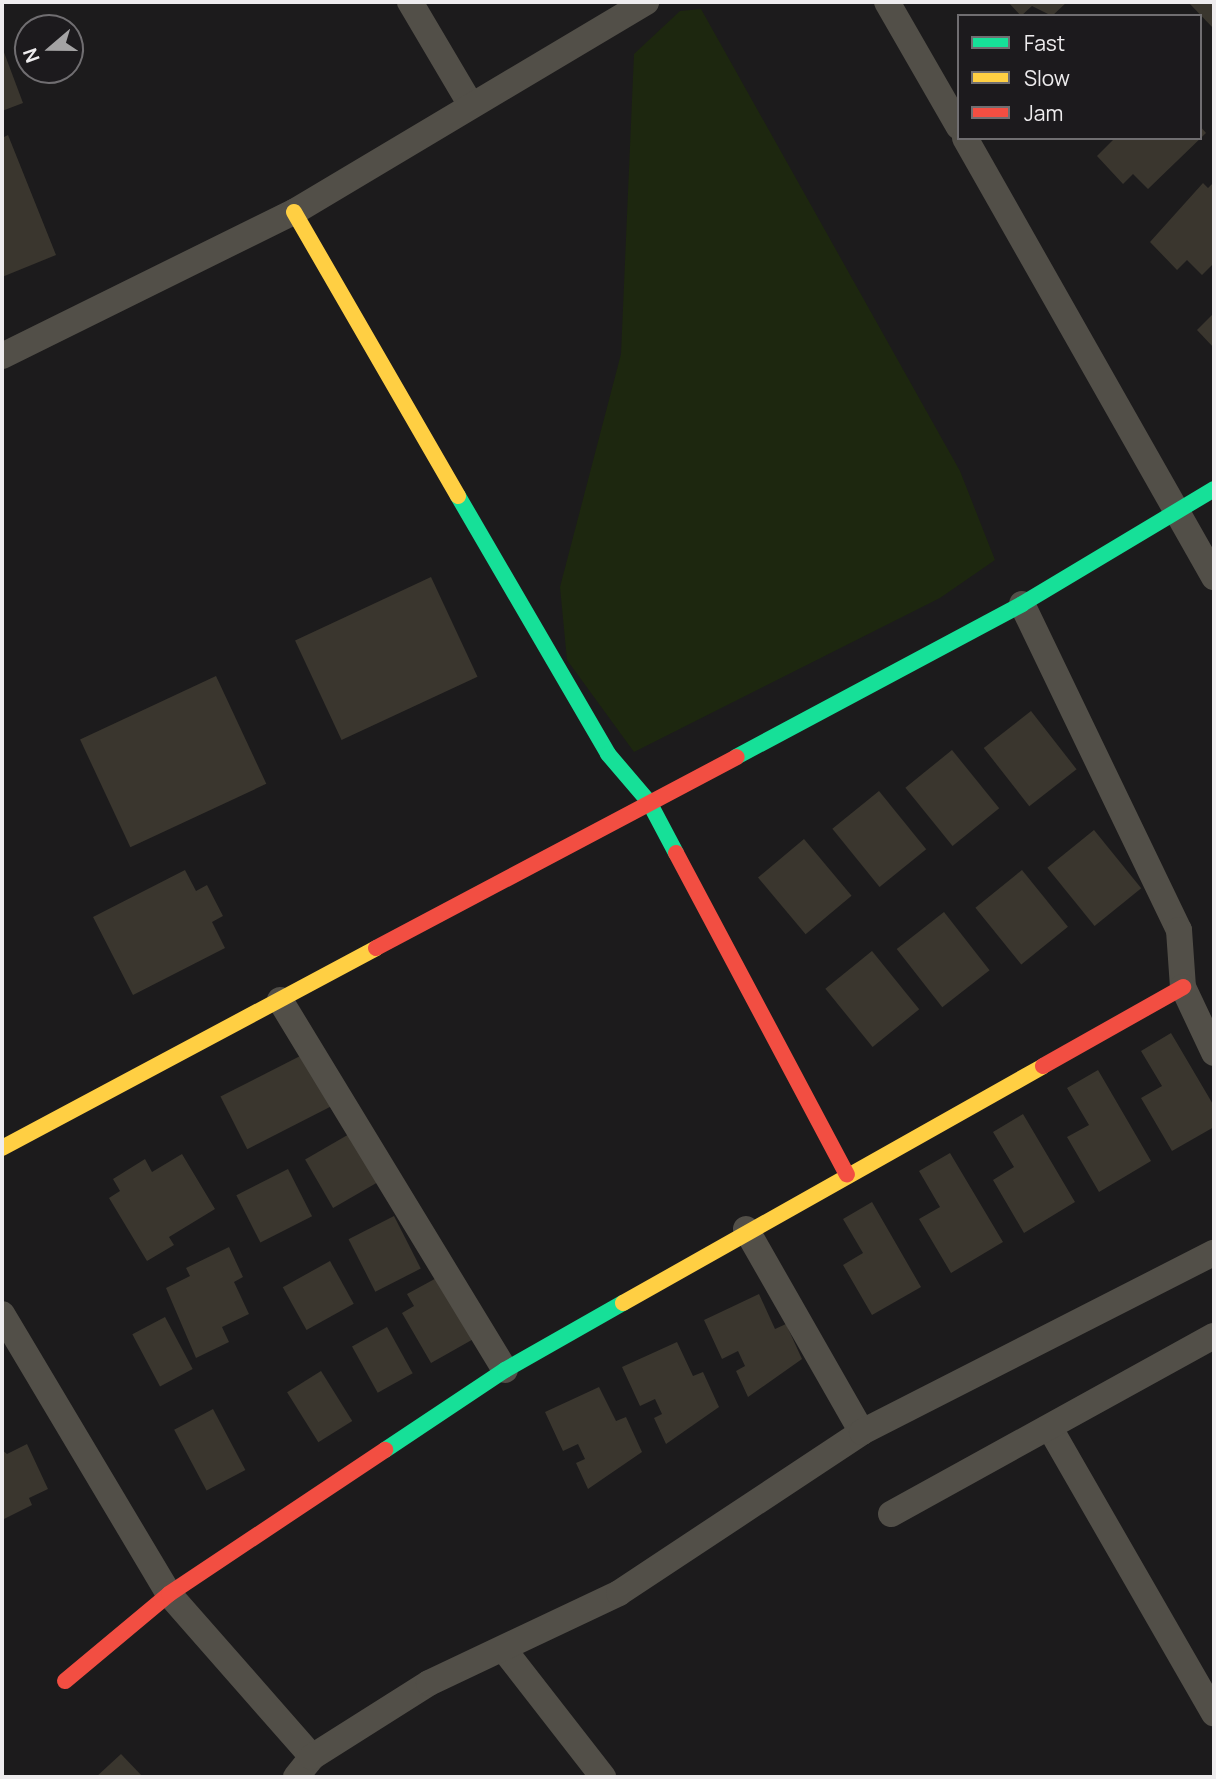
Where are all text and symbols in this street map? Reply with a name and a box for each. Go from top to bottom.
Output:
north arrow [14,14,84,84]
legend [957,14,1202,140]
text: Fast [1024,29,1065,57]
text: N [17,45,46,66]
text: Slow [1024,64,1070,92]
text: Jam [1024,99,1063,127]

